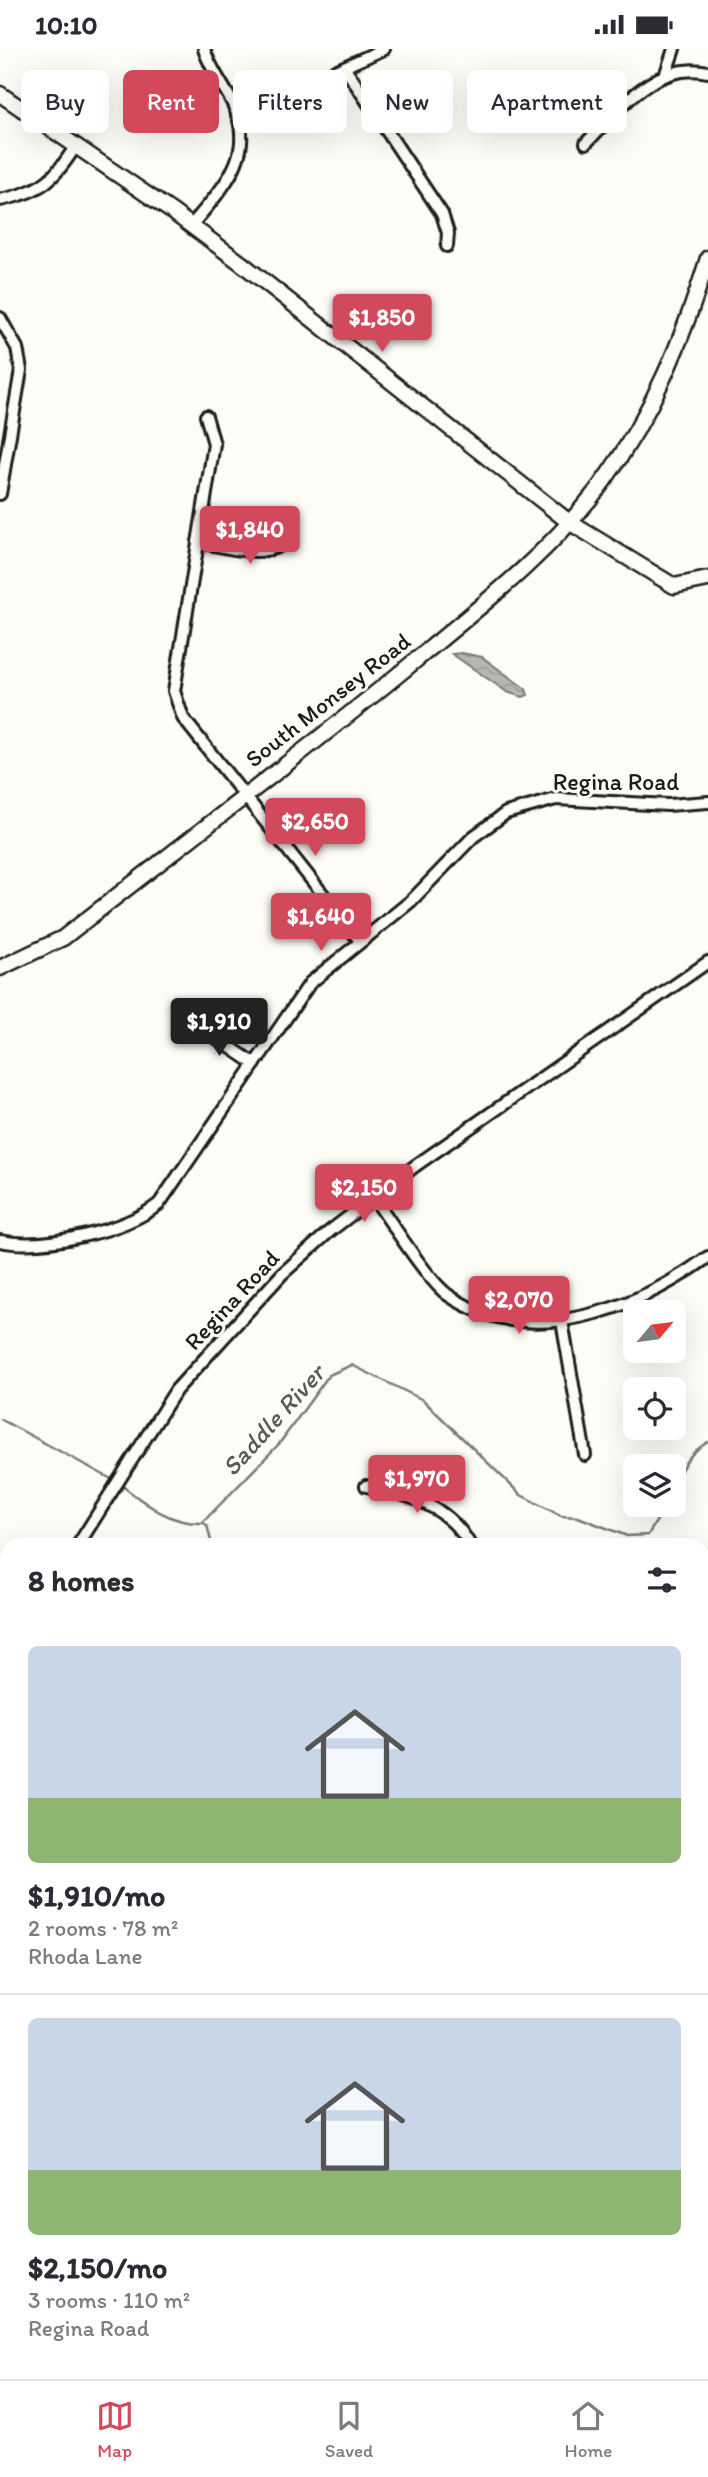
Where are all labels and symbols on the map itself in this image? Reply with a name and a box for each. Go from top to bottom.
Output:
pin: $1,850 [325,295,439,354]
pin: $1,840 [193,507,307,566]
street label: South Monsey Road [239,626,416,773]
street label: Regina Road [553,767,679,796]
pin: $2,650 [258,799,372,858]
pin: $1,640 [264,893,378,953]
pin: $1,910 [162,999,276,1058]
pin: $2,150 [307,1165,421,1224]
street label: Regina Road [178,1244,285,1356]
pin: $2,070 [462,1277,576,1336]
north arrow [623,1300,686,1363]
water label: Saddle River [215,1355,333,1482]
pin: $1,970 [360,1455,474,1515]

